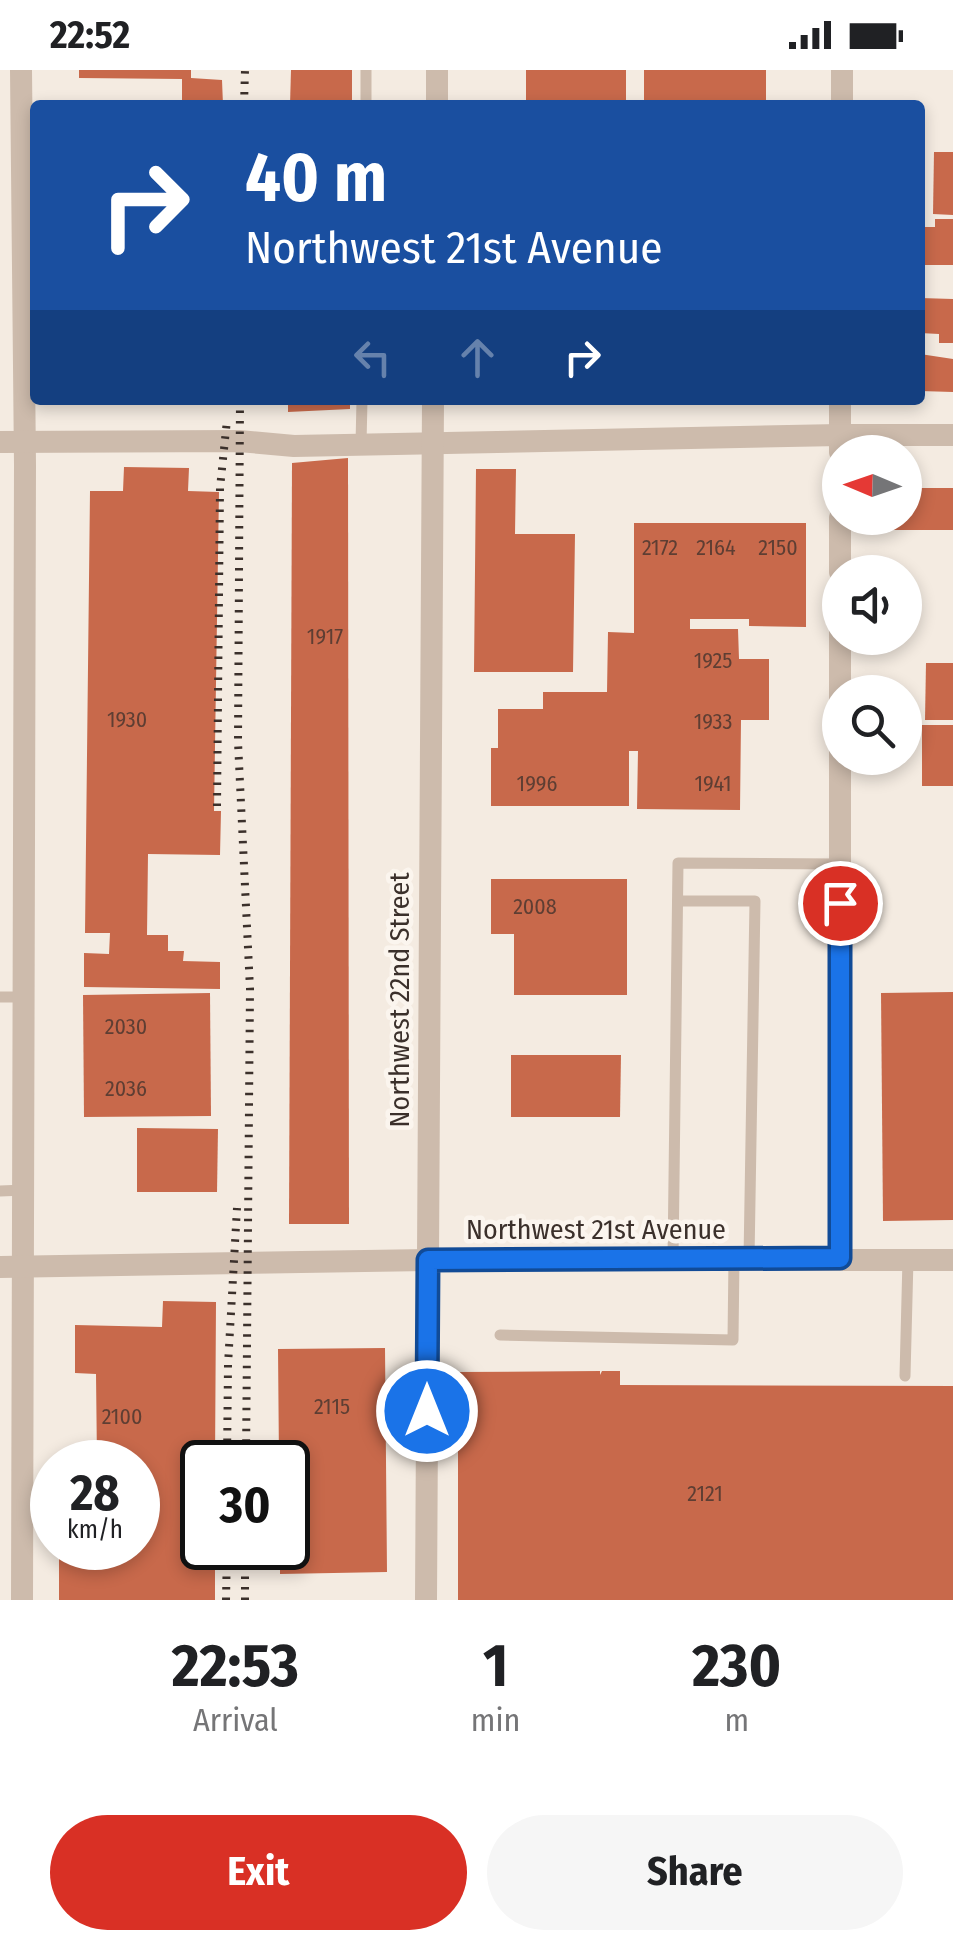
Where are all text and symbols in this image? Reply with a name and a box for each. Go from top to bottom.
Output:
text: 22:52 [50,12,130,58]
text: 40 m [245,136,387,220]
icon: right [80,140,210,270]
text: Northwest 21st Avenue [245,221,662,275]
icon: left [345,330,400,385]
icon: ahead [450,330,505,385]
icon: right [555,330,610,385]
north arrow [822,435,922,535]
map controls [822,435,922,775]
house number: 2172 [642,534,678,561]
house number: 2164 [696,534,736,561]
house number: 2150 [758,534,798,561]
button: sound [822,555,922,655]
house number: 1917 [307,623,343,650]
house number: 1925 [694,647,732,674]
button: search [822,675,922,775]
house number: 1930 [107,706,147,733]
house number: 1933 [694,708,732,735]
house number: 1996 [517,770,558,797]
house number: 1941 [694,770,732,797]
pin [798,861,883,946]
street label: Northwest 22nd Street [383,872,416,1128]
icon: arrive [813,876,868,931]
house number: 2008 [513,893,557,920]
house number: 2030 [105,1013,147,1040]
house number: 2036 [105,1075,147,1102]
street label: Northwest 21st Avenue [466,1213,726,1246]
position arrow [375,1359,479,1463]
house number: 2115 [314,1393,350,1420]
house number: 2100 [102,1403,142,1430]
speed limit sign: 30 [180,1440,310,1570]
text: 28 [70,1463,120,1523]
house number: 2121 [687,1480,723,1507]
text: km/h [67,1515,123,1545]
text: 22:53 [172,1630,299,1702]
text: 1 [483,1630,508,1702]
text: 230 [692,1630,781,1702]
text: Arrival [193,1701,278,1739]
text: min [471,1701,520,1739]
text: m [724,1701,749,1739]
button: Exit [50,1815,467,1930]
button: Share [487,1815,903,1930]

